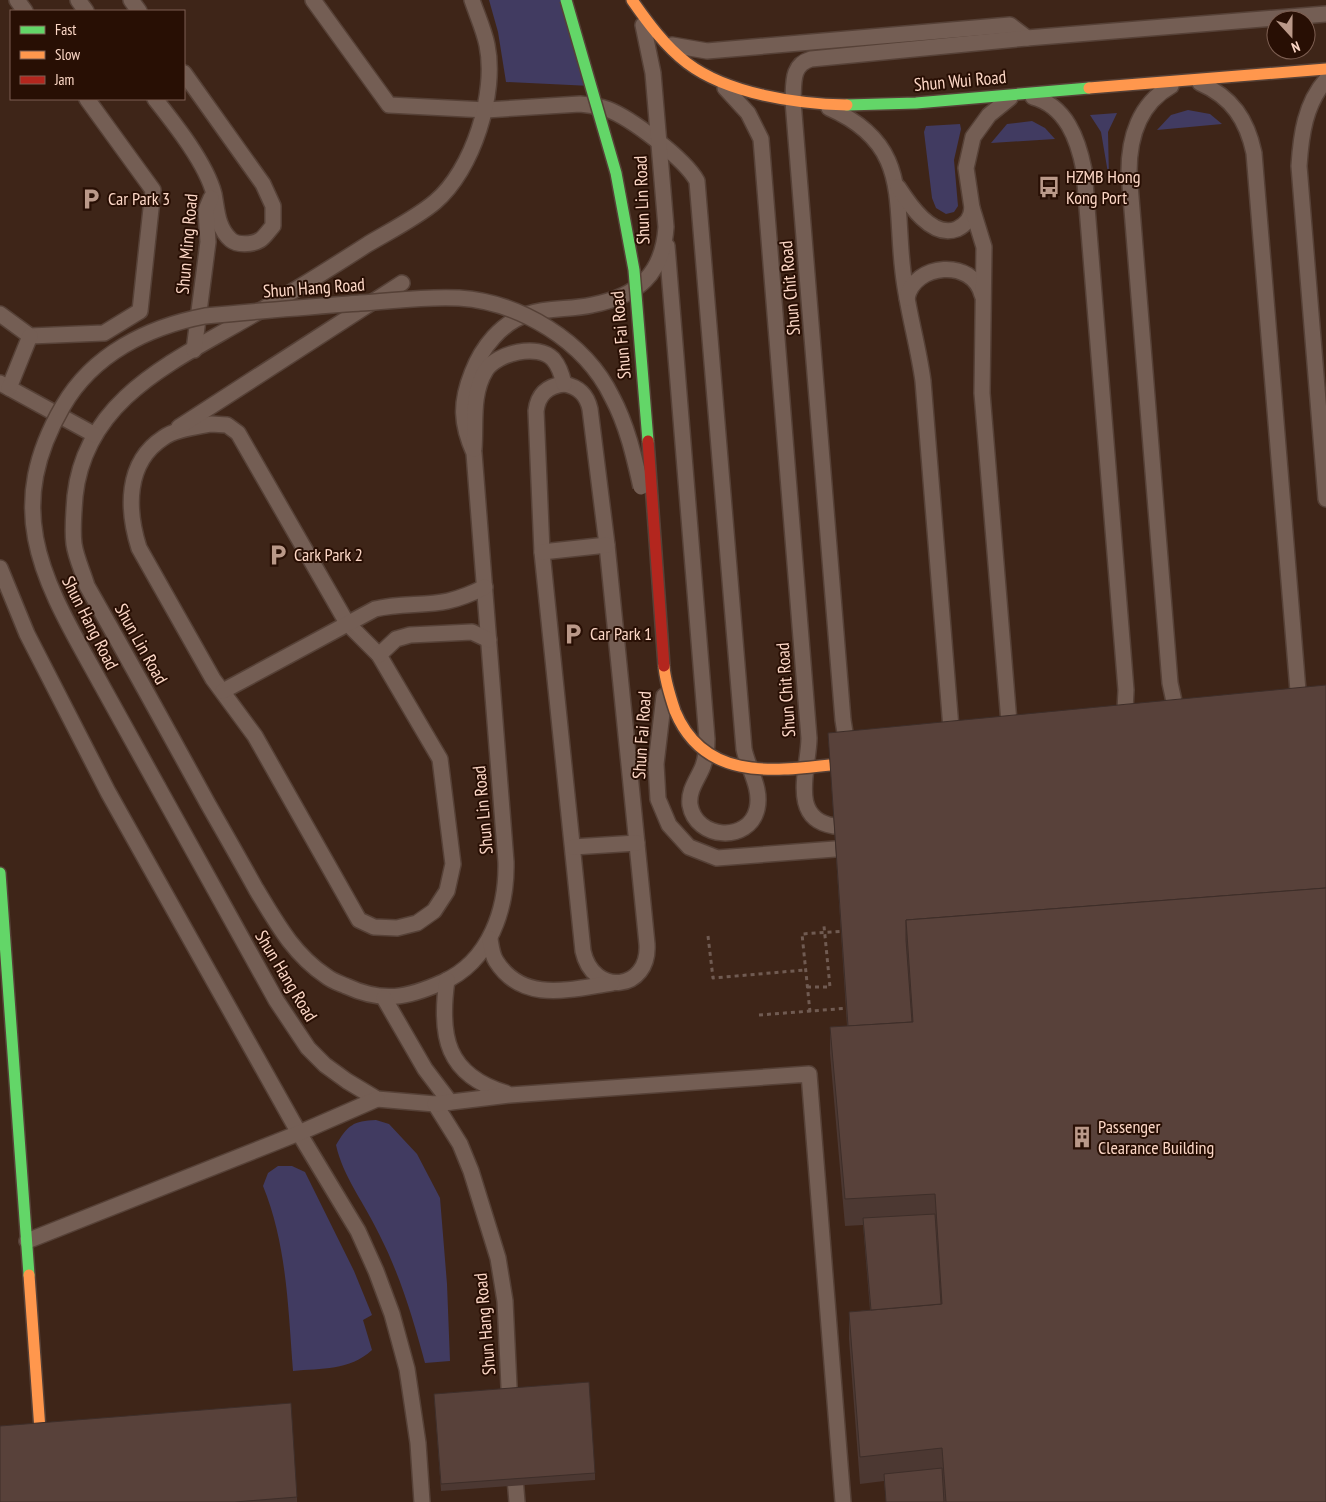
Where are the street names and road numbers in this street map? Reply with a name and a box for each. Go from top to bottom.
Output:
street label: Shun Wui Road [913,65,1007,96]
street label: Shun Lin Road [628,155,655,245]
street label: Shun Ming Road [171,193,202,295]
street label: Shun Chit Road [774,240,805,336]
street label: Shun Hang Road [262,272,366,303]
street label: Shun Fai Road [605,290,636,380]
street label: Shun Hang Road [57,572,124,674]
street label: Shun Lin Road [110,599,173,688]
street label: Shun Chit Road [771,642,800,738]
street label: Shun Fai Road [627,690,656,780]
street label: Shun Lin Road [467,765,498,855]
street label: Shun Hang Road [250,926,323,1025]
street label: Shun Hang Road [469,1272,500,1376]

